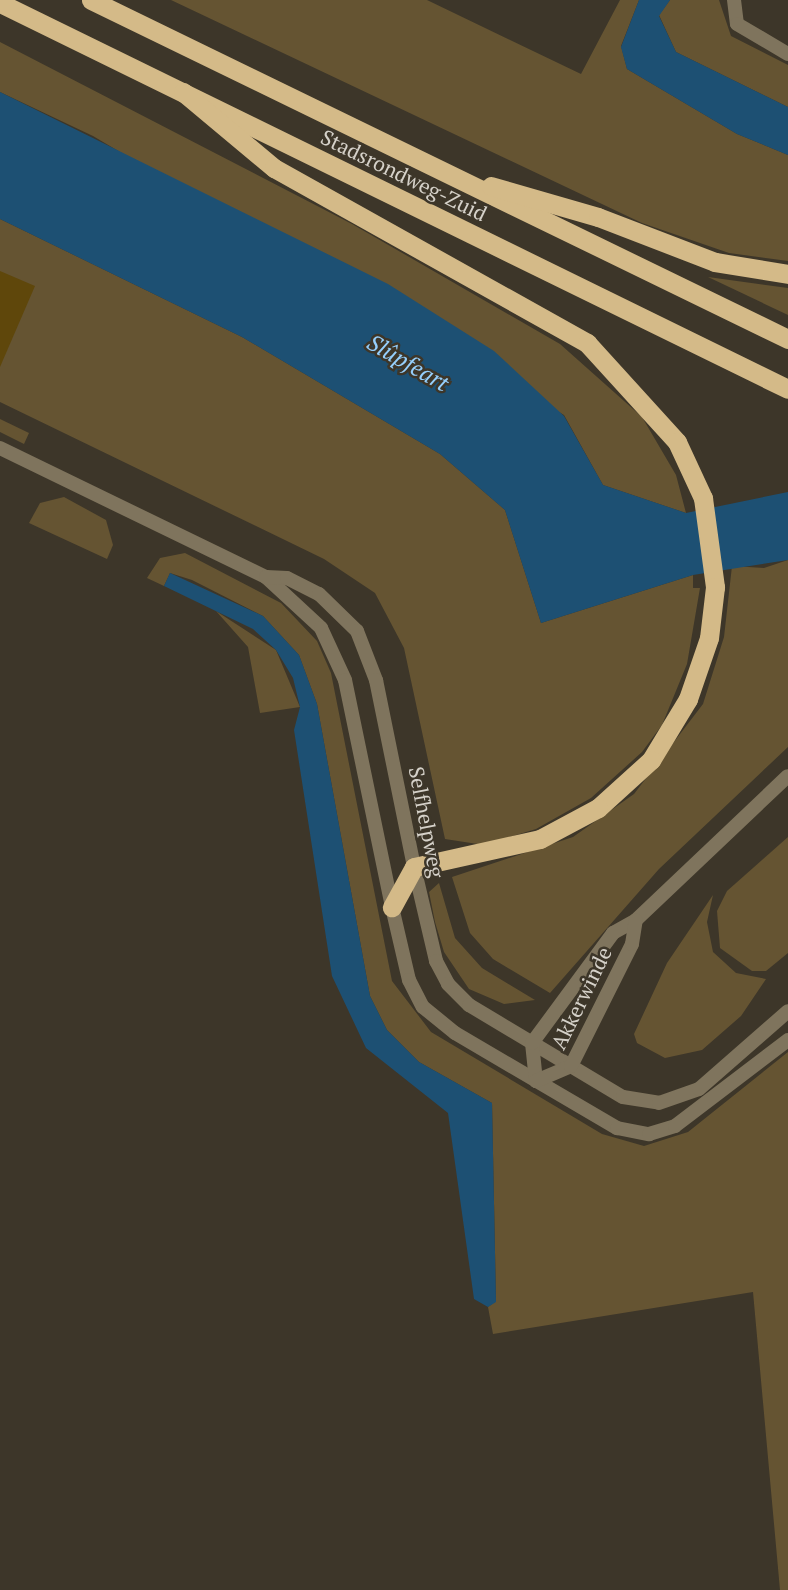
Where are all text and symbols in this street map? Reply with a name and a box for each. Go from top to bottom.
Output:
street label: Stadsrondweg-Zuid [317,124,491,226]
water label: Slûpfeart [362,329,454,397]
street label: Selfhelpweg [404,764,450,880]
street label: Akkerwinde [545,943,617,1053]

